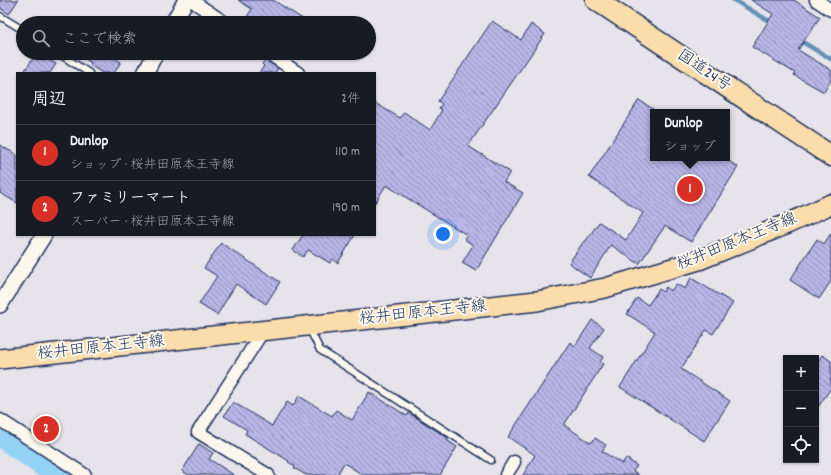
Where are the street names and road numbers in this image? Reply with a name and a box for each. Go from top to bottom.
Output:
street label: 国道24号 [672,44,736,98]
street label: 桜井田原本王寺線 [673,207,801,277]
street label: 桜井田原本王寺線 [358,295,488,331]
street label: 桜井田原本王寺線 [36,330,166,366]

